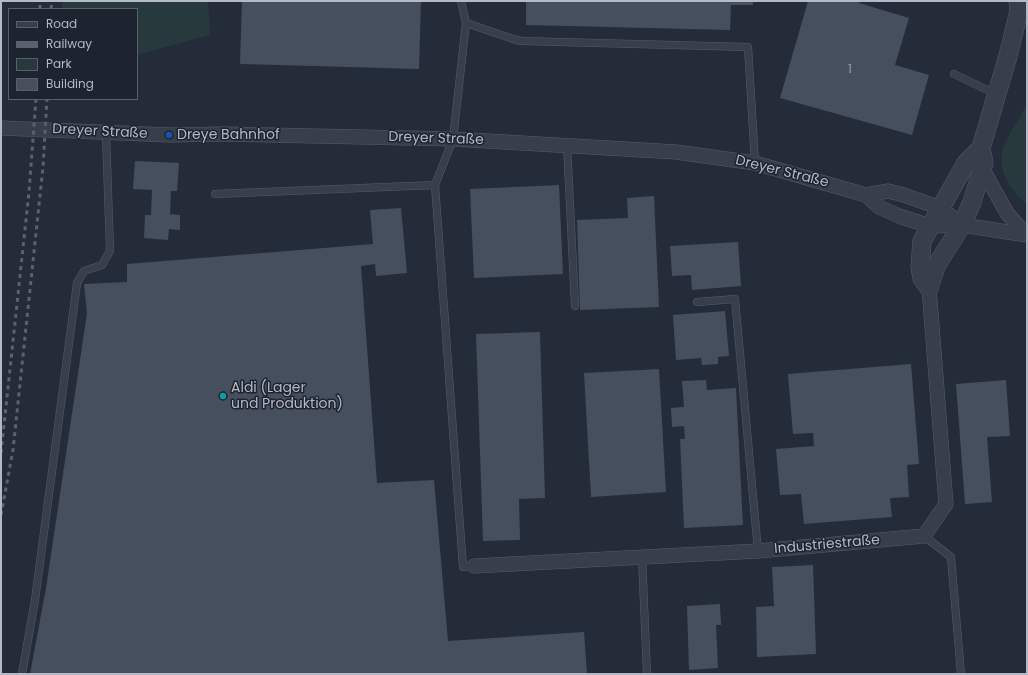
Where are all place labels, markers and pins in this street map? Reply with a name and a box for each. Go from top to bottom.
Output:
place label: Dreye Bahnhof [177,127,280,143]
marker: Dreye Bahnhof [164,130,174,140]
place label: Aldi (Lager und Produktion) [231,380,343,412]
marker: Aldi (Lager und Produktion) [218,391,228,401]

